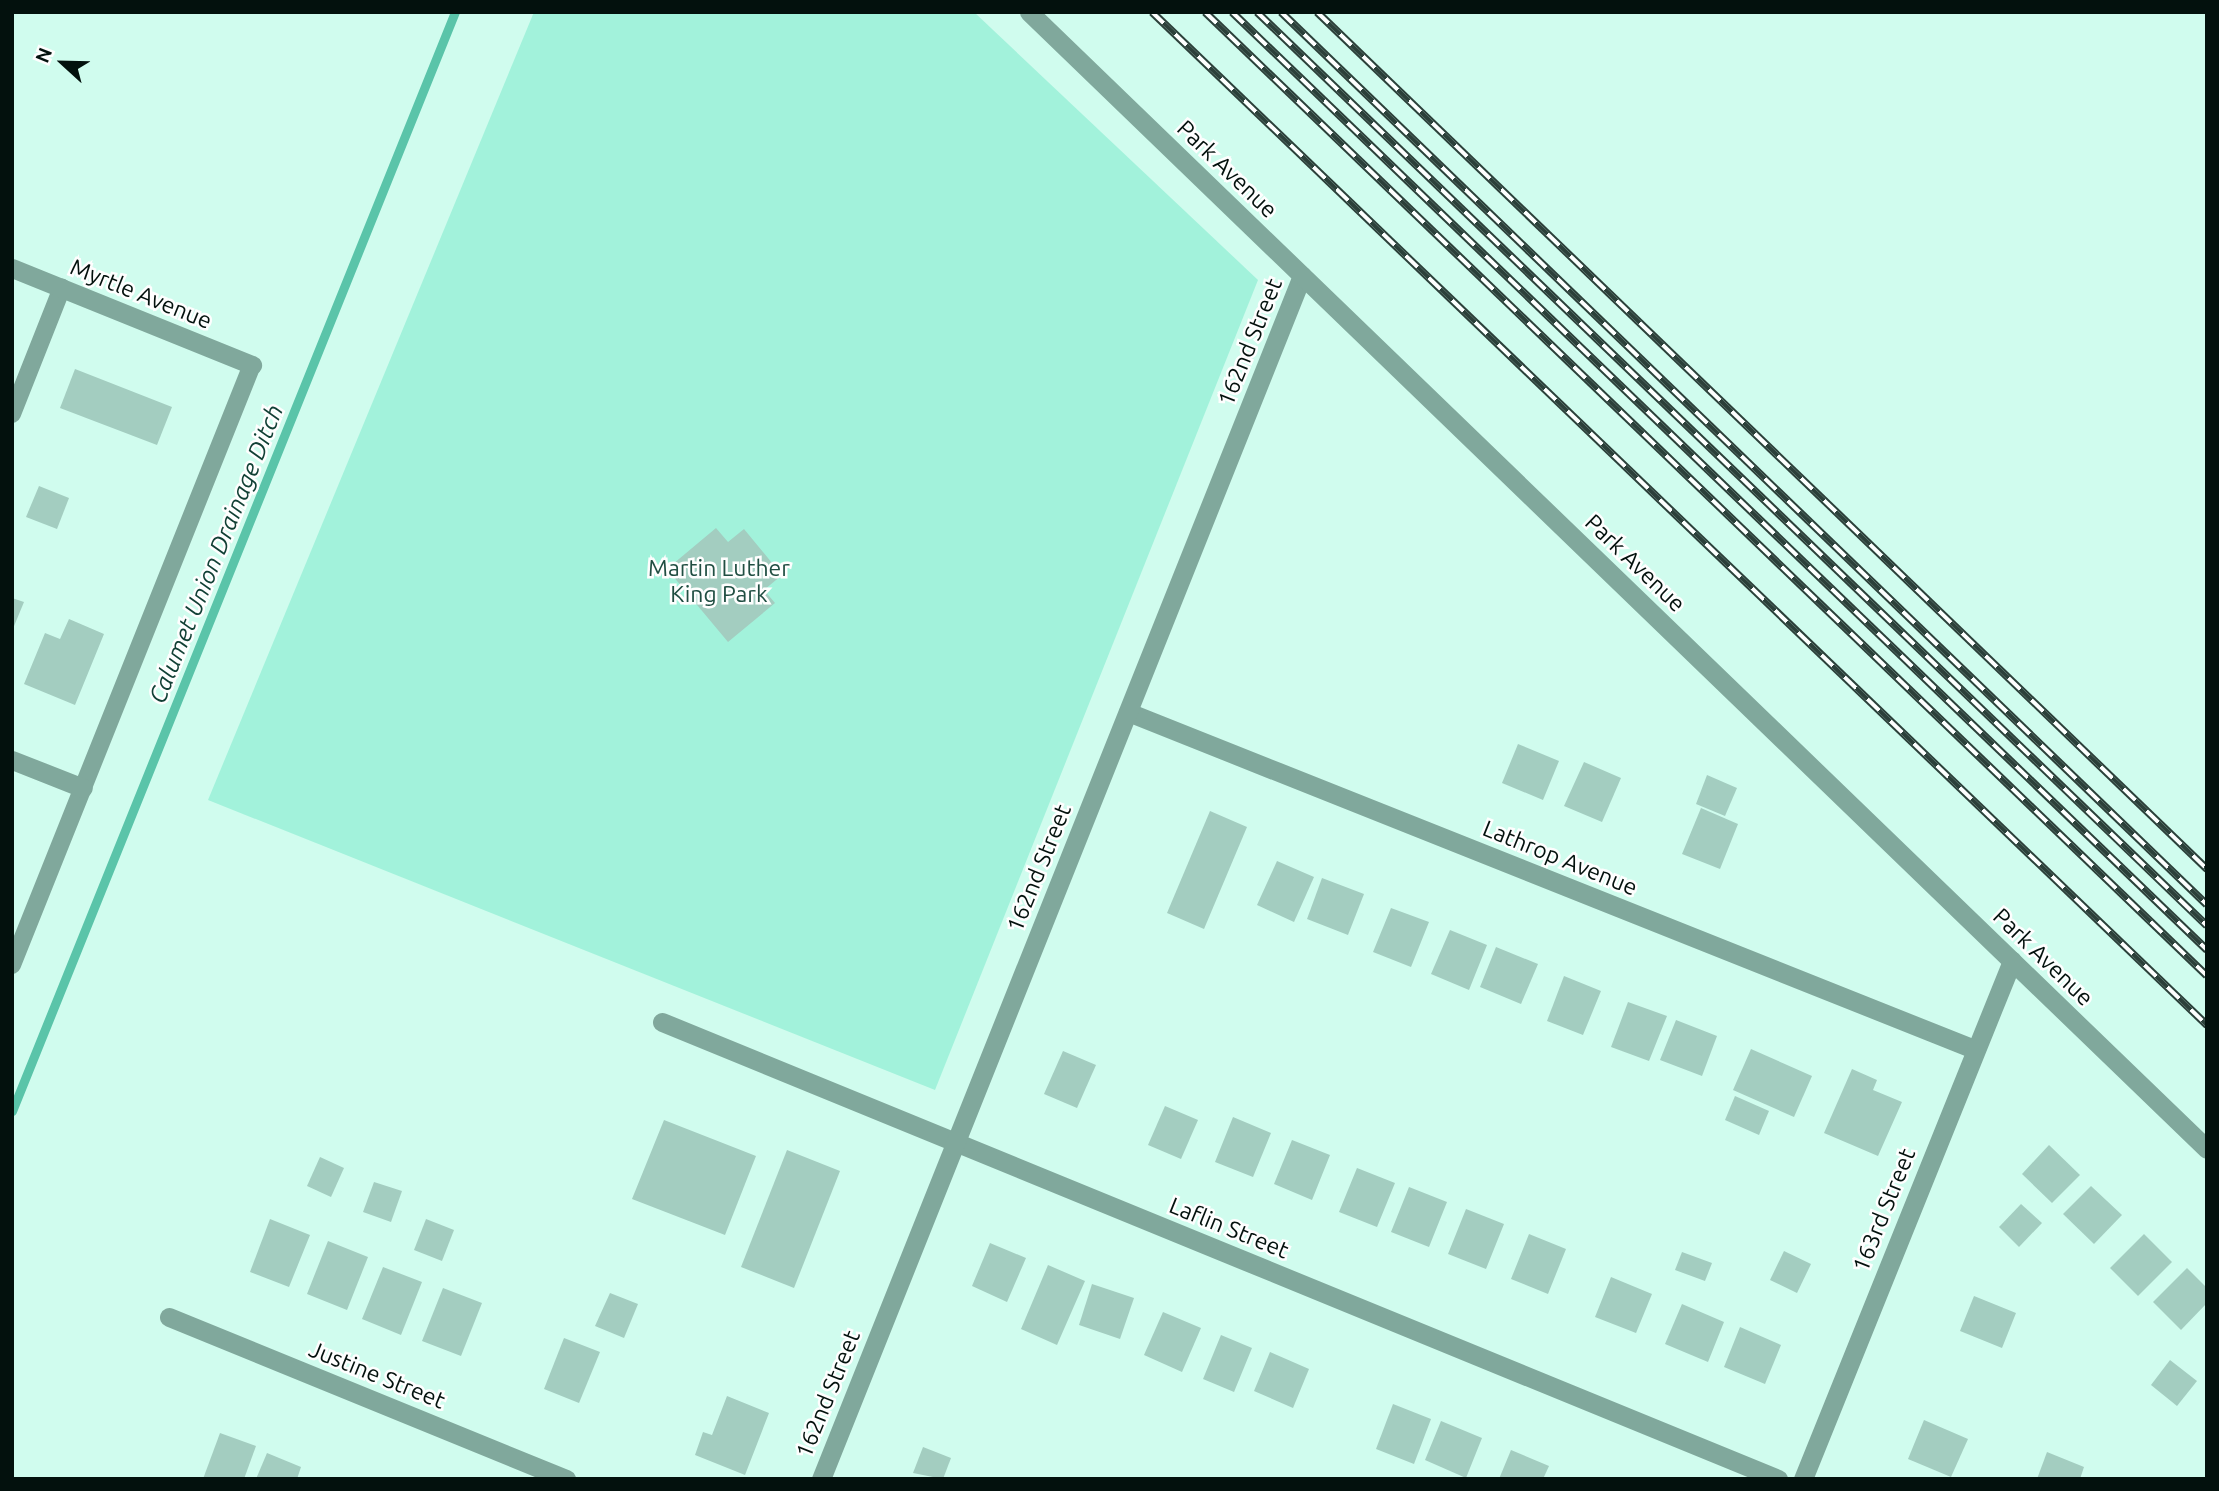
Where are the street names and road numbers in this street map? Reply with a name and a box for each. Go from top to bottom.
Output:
street label: Park Avenue [1171,114,1283,224]
street label: Myrtle Avenue [66,253,216,335]
street label: 162nd Street [1212,274,1288,410]
street label: Park Avenue [1579,508,1691,618]
street label: 162nd Street [1001,800,1077,936]
street label: Lathrop Avenue [1479,814,1641,902]
street label: Park Avenue [1987,902,2099,1012]
street label: 163rd Street [1847,1144,1921,1276]
street label: Laflin Street [1165,1192,1293,1264]
street label: 162nd Street [790,1326,866,1462]
street label: Justine Street [305,1335,449,1415]

